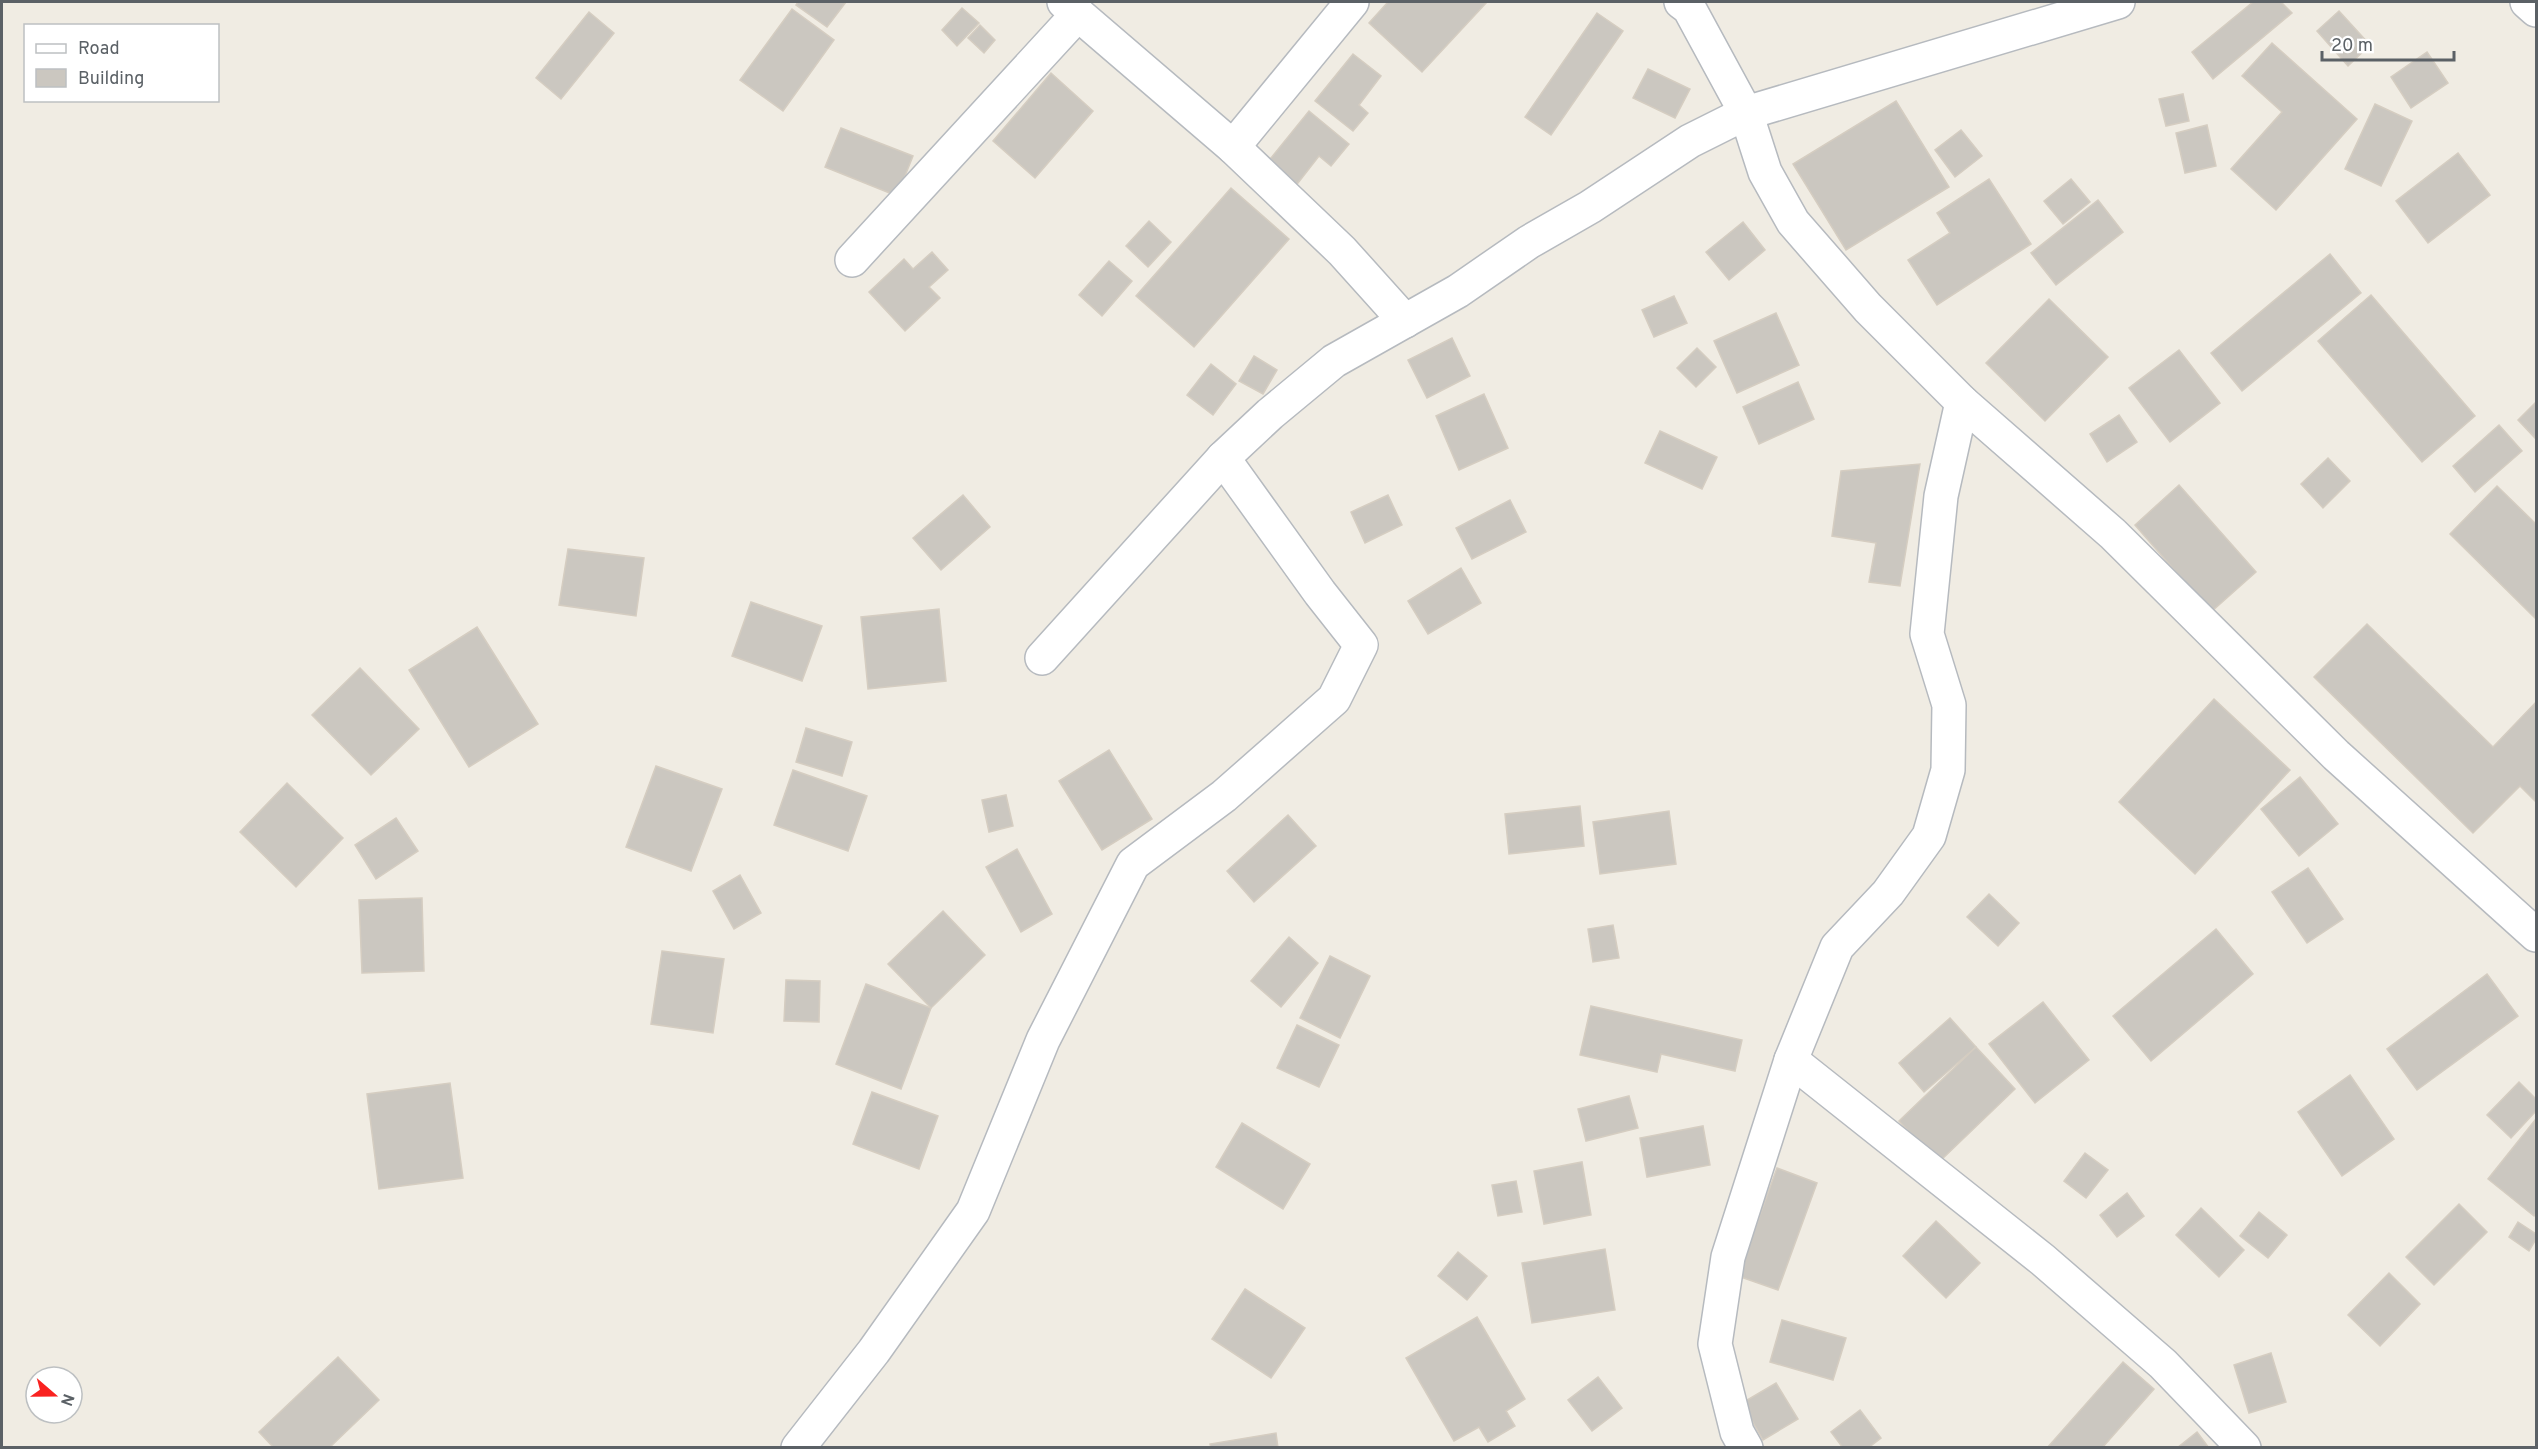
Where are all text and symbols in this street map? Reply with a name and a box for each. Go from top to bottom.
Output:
legend [24,24,219,102]
scale bar [2322,24,2454,62]
text: 20 m [2331,35,2373,58]
text: Road [78,38,120,61]
text: Building [78,68,144,91]
north arrow [24,1365,84,1425]
text: N [55,1391,78,1408]

